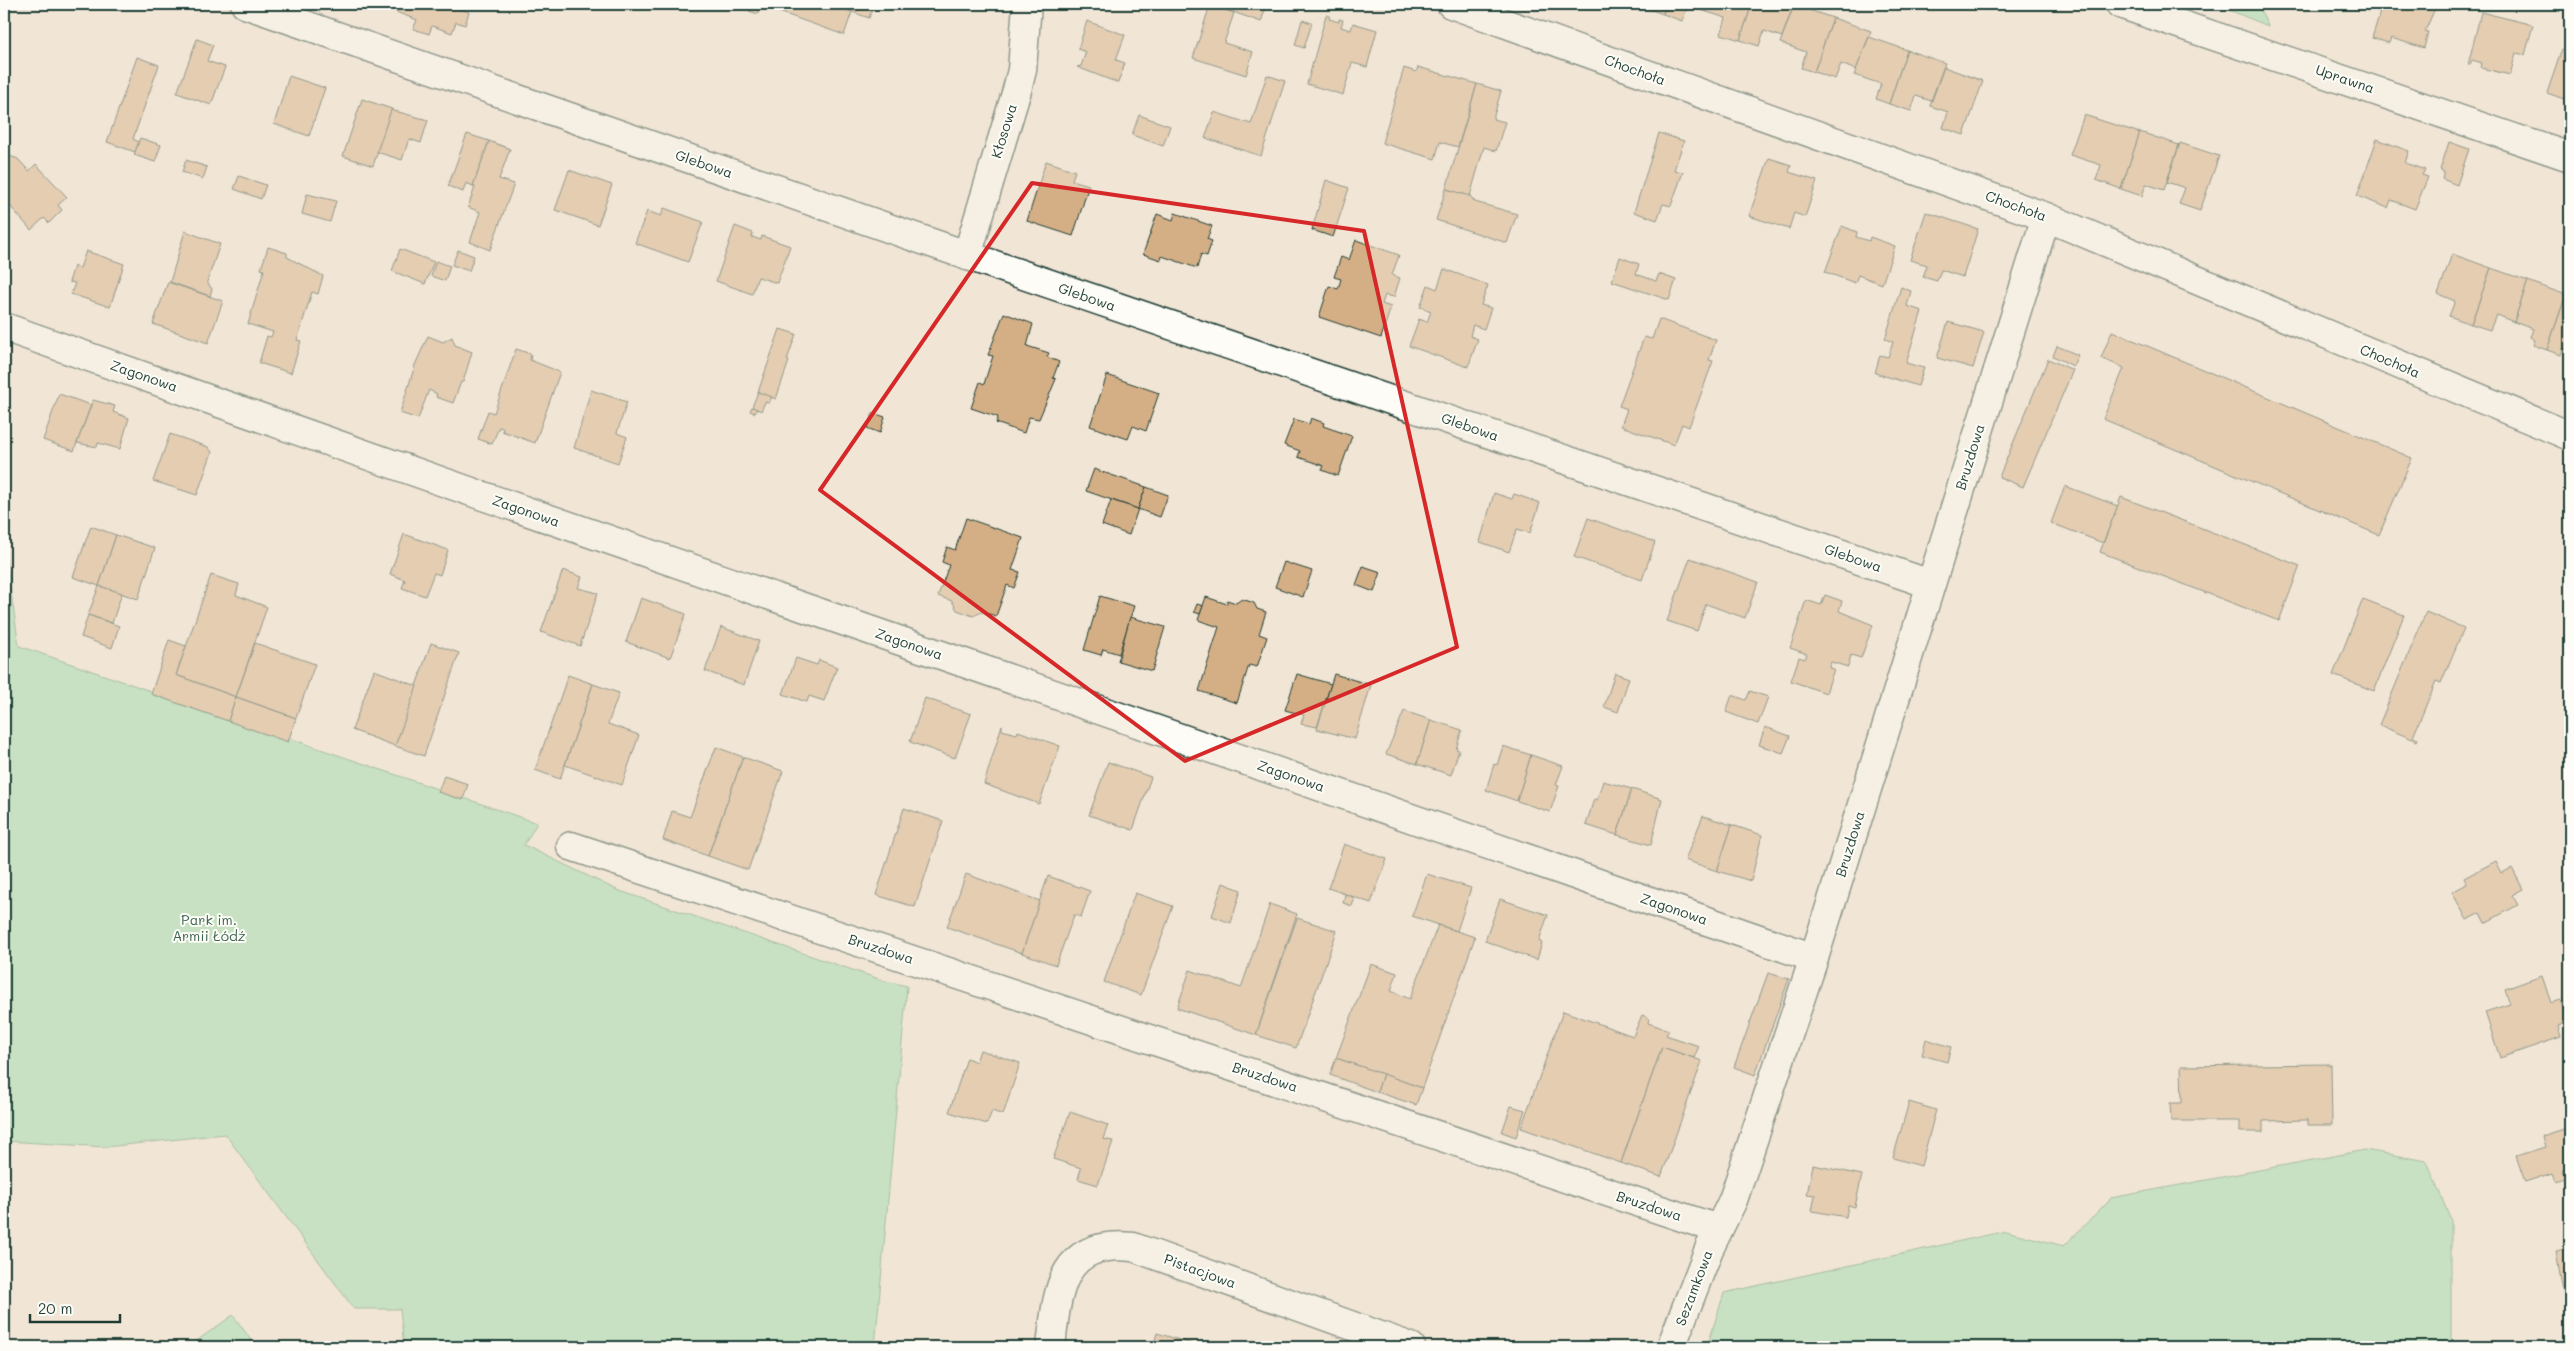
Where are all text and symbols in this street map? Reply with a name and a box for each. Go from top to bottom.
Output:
street label: Chochoła [1602,50,1668,89]
street label: Uprawna [2313,60,2377,97]
street label: Kłosowa [986,101,1021,160]
street label: Glebowa [673,145,735,182]
street label: Chochoła [1983,186,2049,225]
street label: Glebowa [1056,278,1118,315]
street label: Chochoła [2357,339,2423,382]
street label: Zagonowa [108,355,180,396]
street label: Glebowa [1439,408,1501,445]
street label: Bruzdowa [1951,422,1989,492]
street label: Zagonowa [490,490,562,531]
street label: Glebowa [1822,539,1884,576]
street label: Zagonowa [873,623,945,664]
street label: Zagonowa [1255,755,1327,796]
street label: Bruzdowa [1831,809,1869,879]
street label: Zagonowa [1638,888,1710,929]
park label: Park im. Armii Łódź [172,910,246,945]
street label: Bruzdowa [846,929,916,968]
street label: Bruzdowa [1230,1057,1300,1096]
street label: Bruzdowa [1614,1186,1684,1225]
street label: Sezamkowa [1670,1247,1717,1328]
street label: Pistacjowa [1162,1249,1239,1292]
scale bar [30,1291,120,1323]
text: 20 m [38,1298,72,1318]

